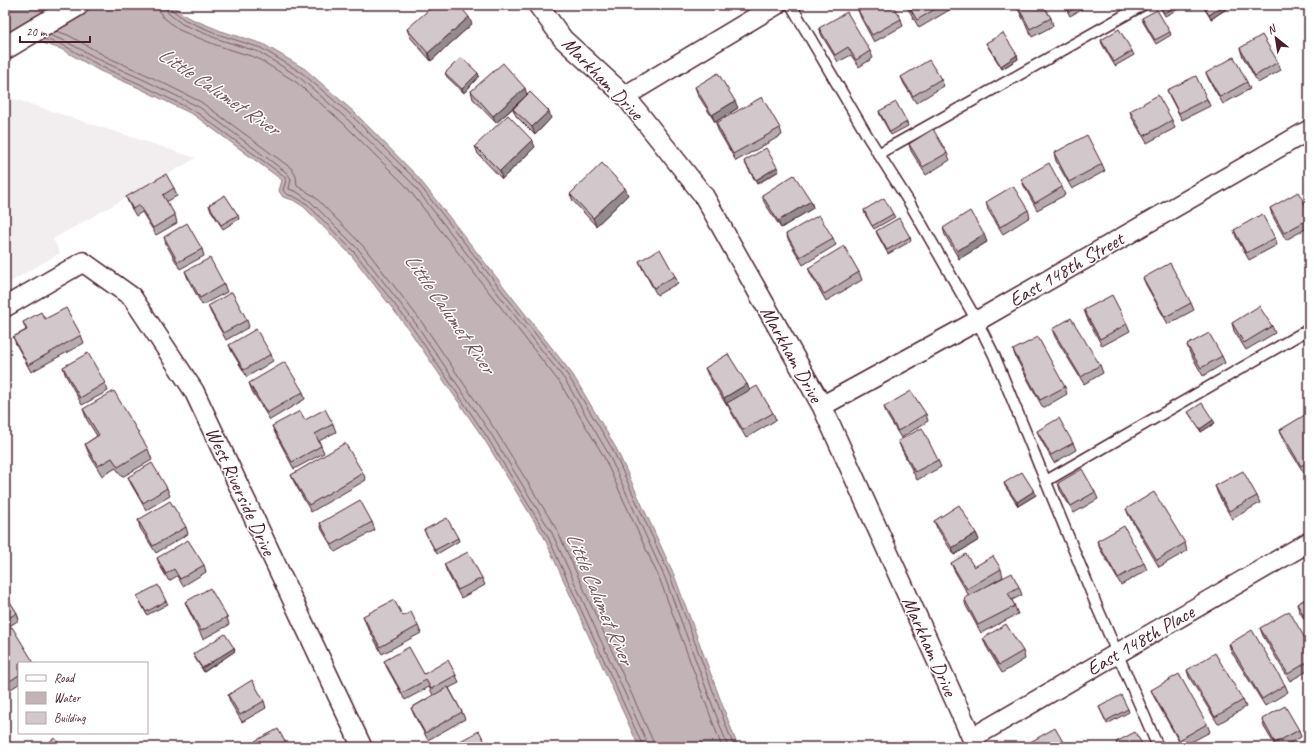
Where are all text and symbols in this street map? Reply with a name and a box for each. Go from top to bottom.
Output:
scale bar [20,18,90,44]
north arrow [1256,18,1296,58]
text: N [1265,20,1279,37]
text: 20 m [26,24,48,40]
street label: Markham Drive [557,31,650,126]
water label: Little Calumet River [153,41,287,143]
street label: East 148th Street [1004,225,1130,312]
water label: Little Calumet River [399,248,503,381]
street label: Markham Drive [755,302,829,408]
street label: West Riverside Drive [200,423,282,561]
water label: Little Calumet River [561,528,641,671]
street label: Markham Drive [896,593,963,701]
street label: East 148th Place [1082,599,1200,681]
legend [18,662,148,734]
text: Road [54,670,76,686]
text: Water [54,690,82,706]
text: Building [54,710,86,726]

